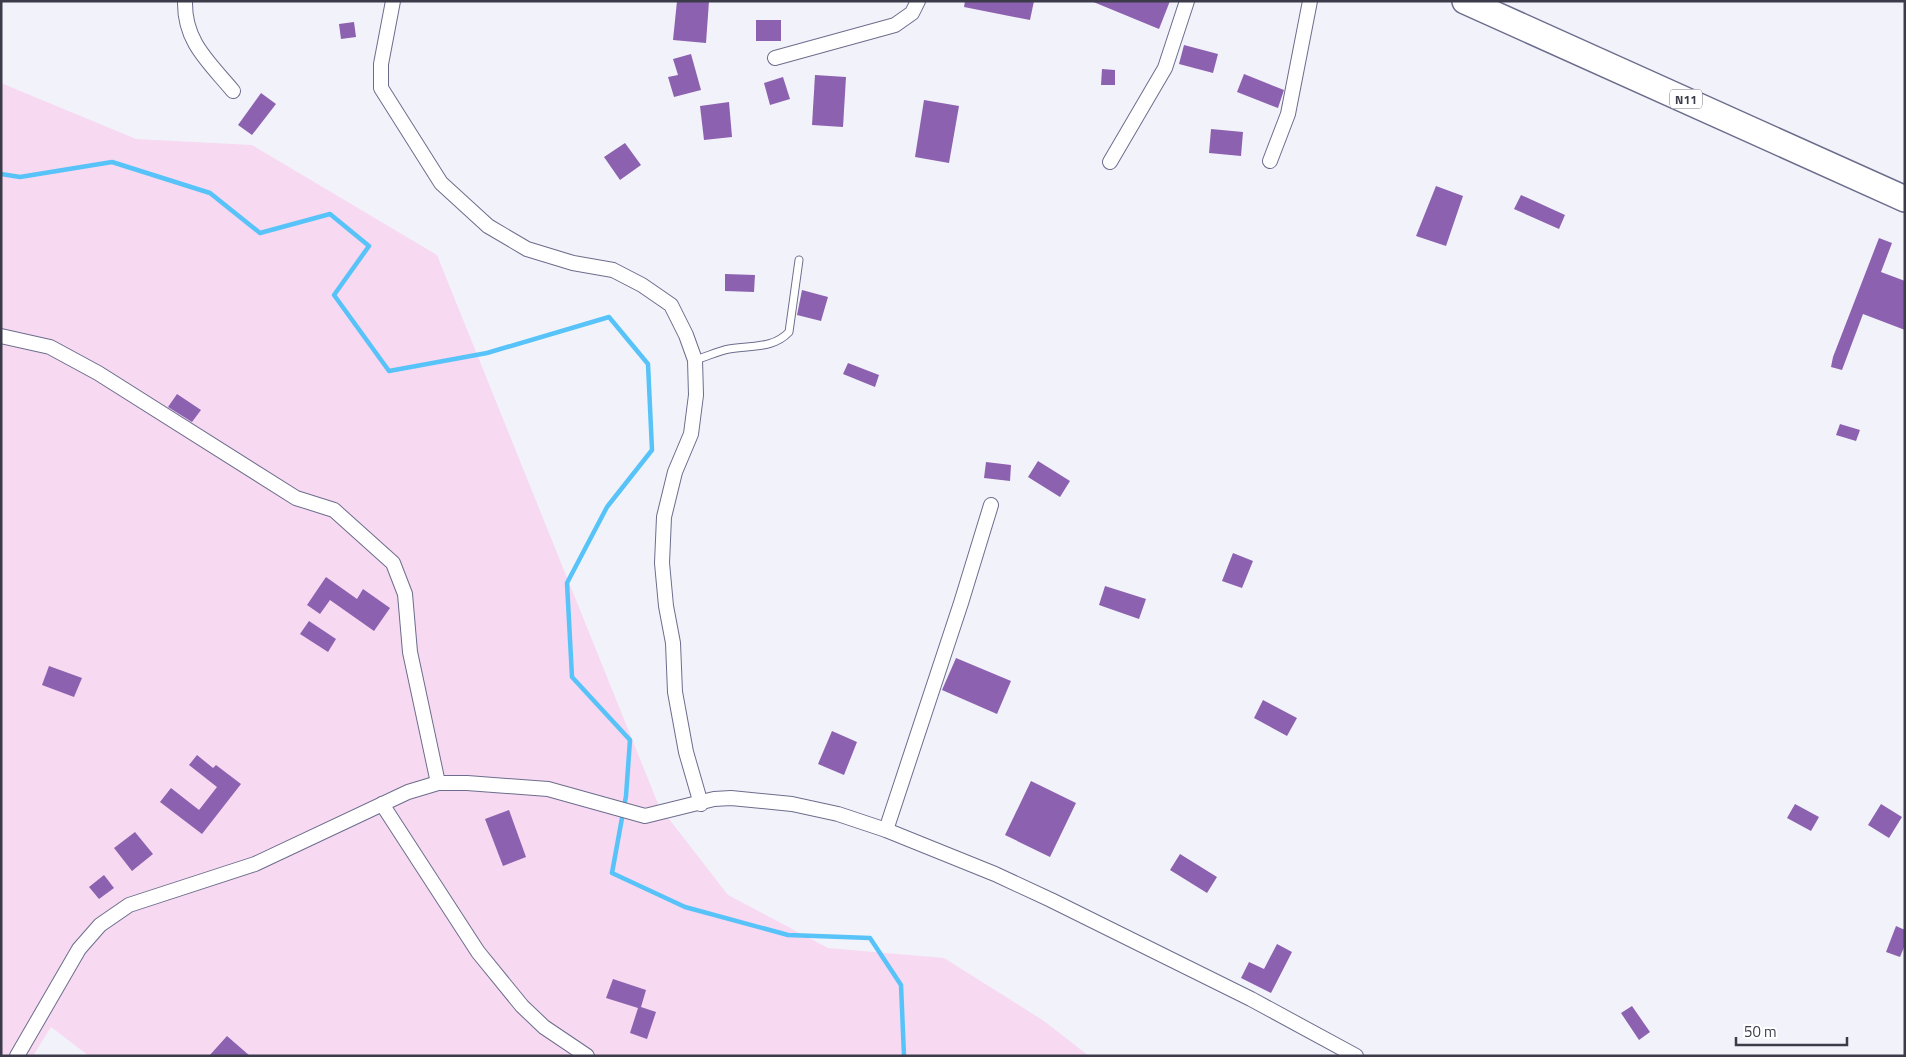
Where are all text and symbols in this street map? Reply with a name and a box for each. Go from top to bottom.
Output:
road number: N11 [1670,90,1702,108]
scale bar [1736,1014,1847,1046]
text: 50 m [1744,1020,1777,1043]

